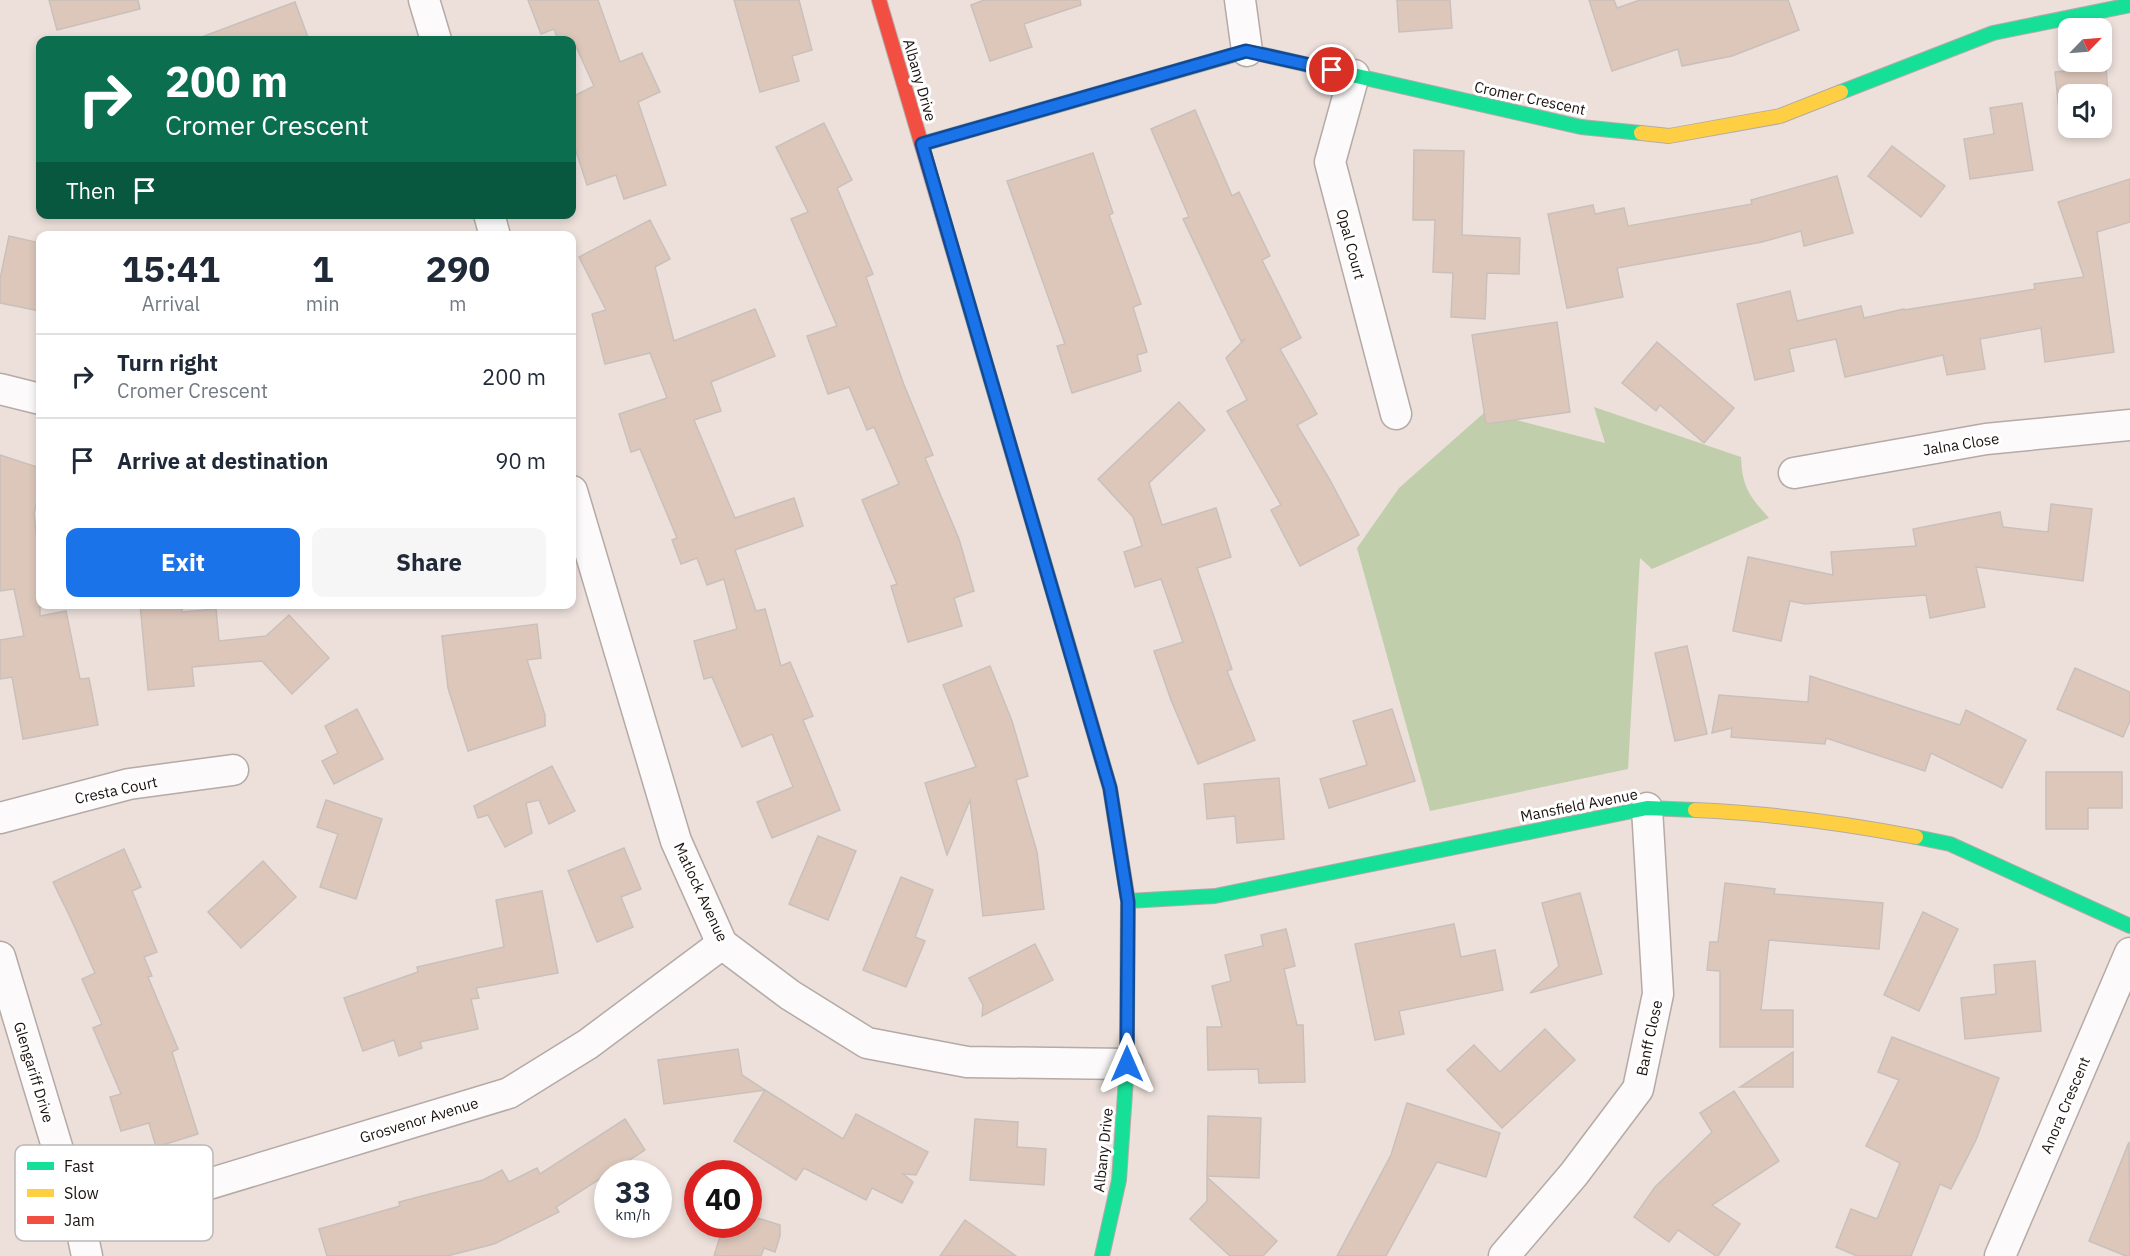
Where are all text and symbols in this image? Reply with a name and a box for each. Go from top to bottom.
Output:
north arrow [2058,18,2112,72]
map controls [2058,18,2112,138]
street label: Albany Drive [899,37,941,123]
pin [1306,44,1357,95]
icon: arrive [1315,53,1348,86]
text: 200 m [165,54,288,109]
icon: right [66,60,144,138]
street label: Cromer Crescent [1473,77,1587,119]
button: sound [2058,84,2112,138]
text: Cromer Crescent [165,107,369,142]
icon: arrive [128,174,161,207]
text: Then [66,176,116,205]
street label: Opal Court [1333,207,1369,281]
text: 15:41 [122,245,220,292]
text: 1 [312,245,334,292]
text: 290 [425,245,490,292]
text: Arrival [142,290,200,317]
text: min [306,290,340,317]
text: m [449,290,467,317]
text: Turn right [117,348,218,377]
icon: right [66,360,99,393]
text: 200 m [482,362,546,391]
text: Cromer Crescent [117,377,268,404]
street label: Jalna Close [1921,429,2001,459]
icon: arrive [66,444,99,477]
text: Arrive at destination [117,446,328,475]
text: 90 m [495,446,546,475]
button: Exit [66,528,300,597]
button: Share [312,528,546,597]
street label: Cresta Court [73,772,159,808]
street label: Mansfield Avenue [1519,784,1639,826]
street label: Matlock Avenue [670,839,732,945]
street label: Banff Close [1632,998,1666,1078]
street label: Glengariff Drive [10,1019,58,1125]
position arrow [1095,1032,1159,1096]
street label: Anora Crescent [2036,1054,2094,1156]
street label: Grosvenor Avenue [357,1093,481,1147]
street label: Albany Drive [1089,1107,1117,1193]
legend [15,1145,213,1241]
text: Fast [64,1156,94,1176]
speed limit sign: 40 [684,1160,762,1238]
text: 33 [615,1172,651,1211]
text: Slow [64,1183,99,1203]
text: km/h [615,1205,651,1224]
text: Jam [64,1210,95,1230]

